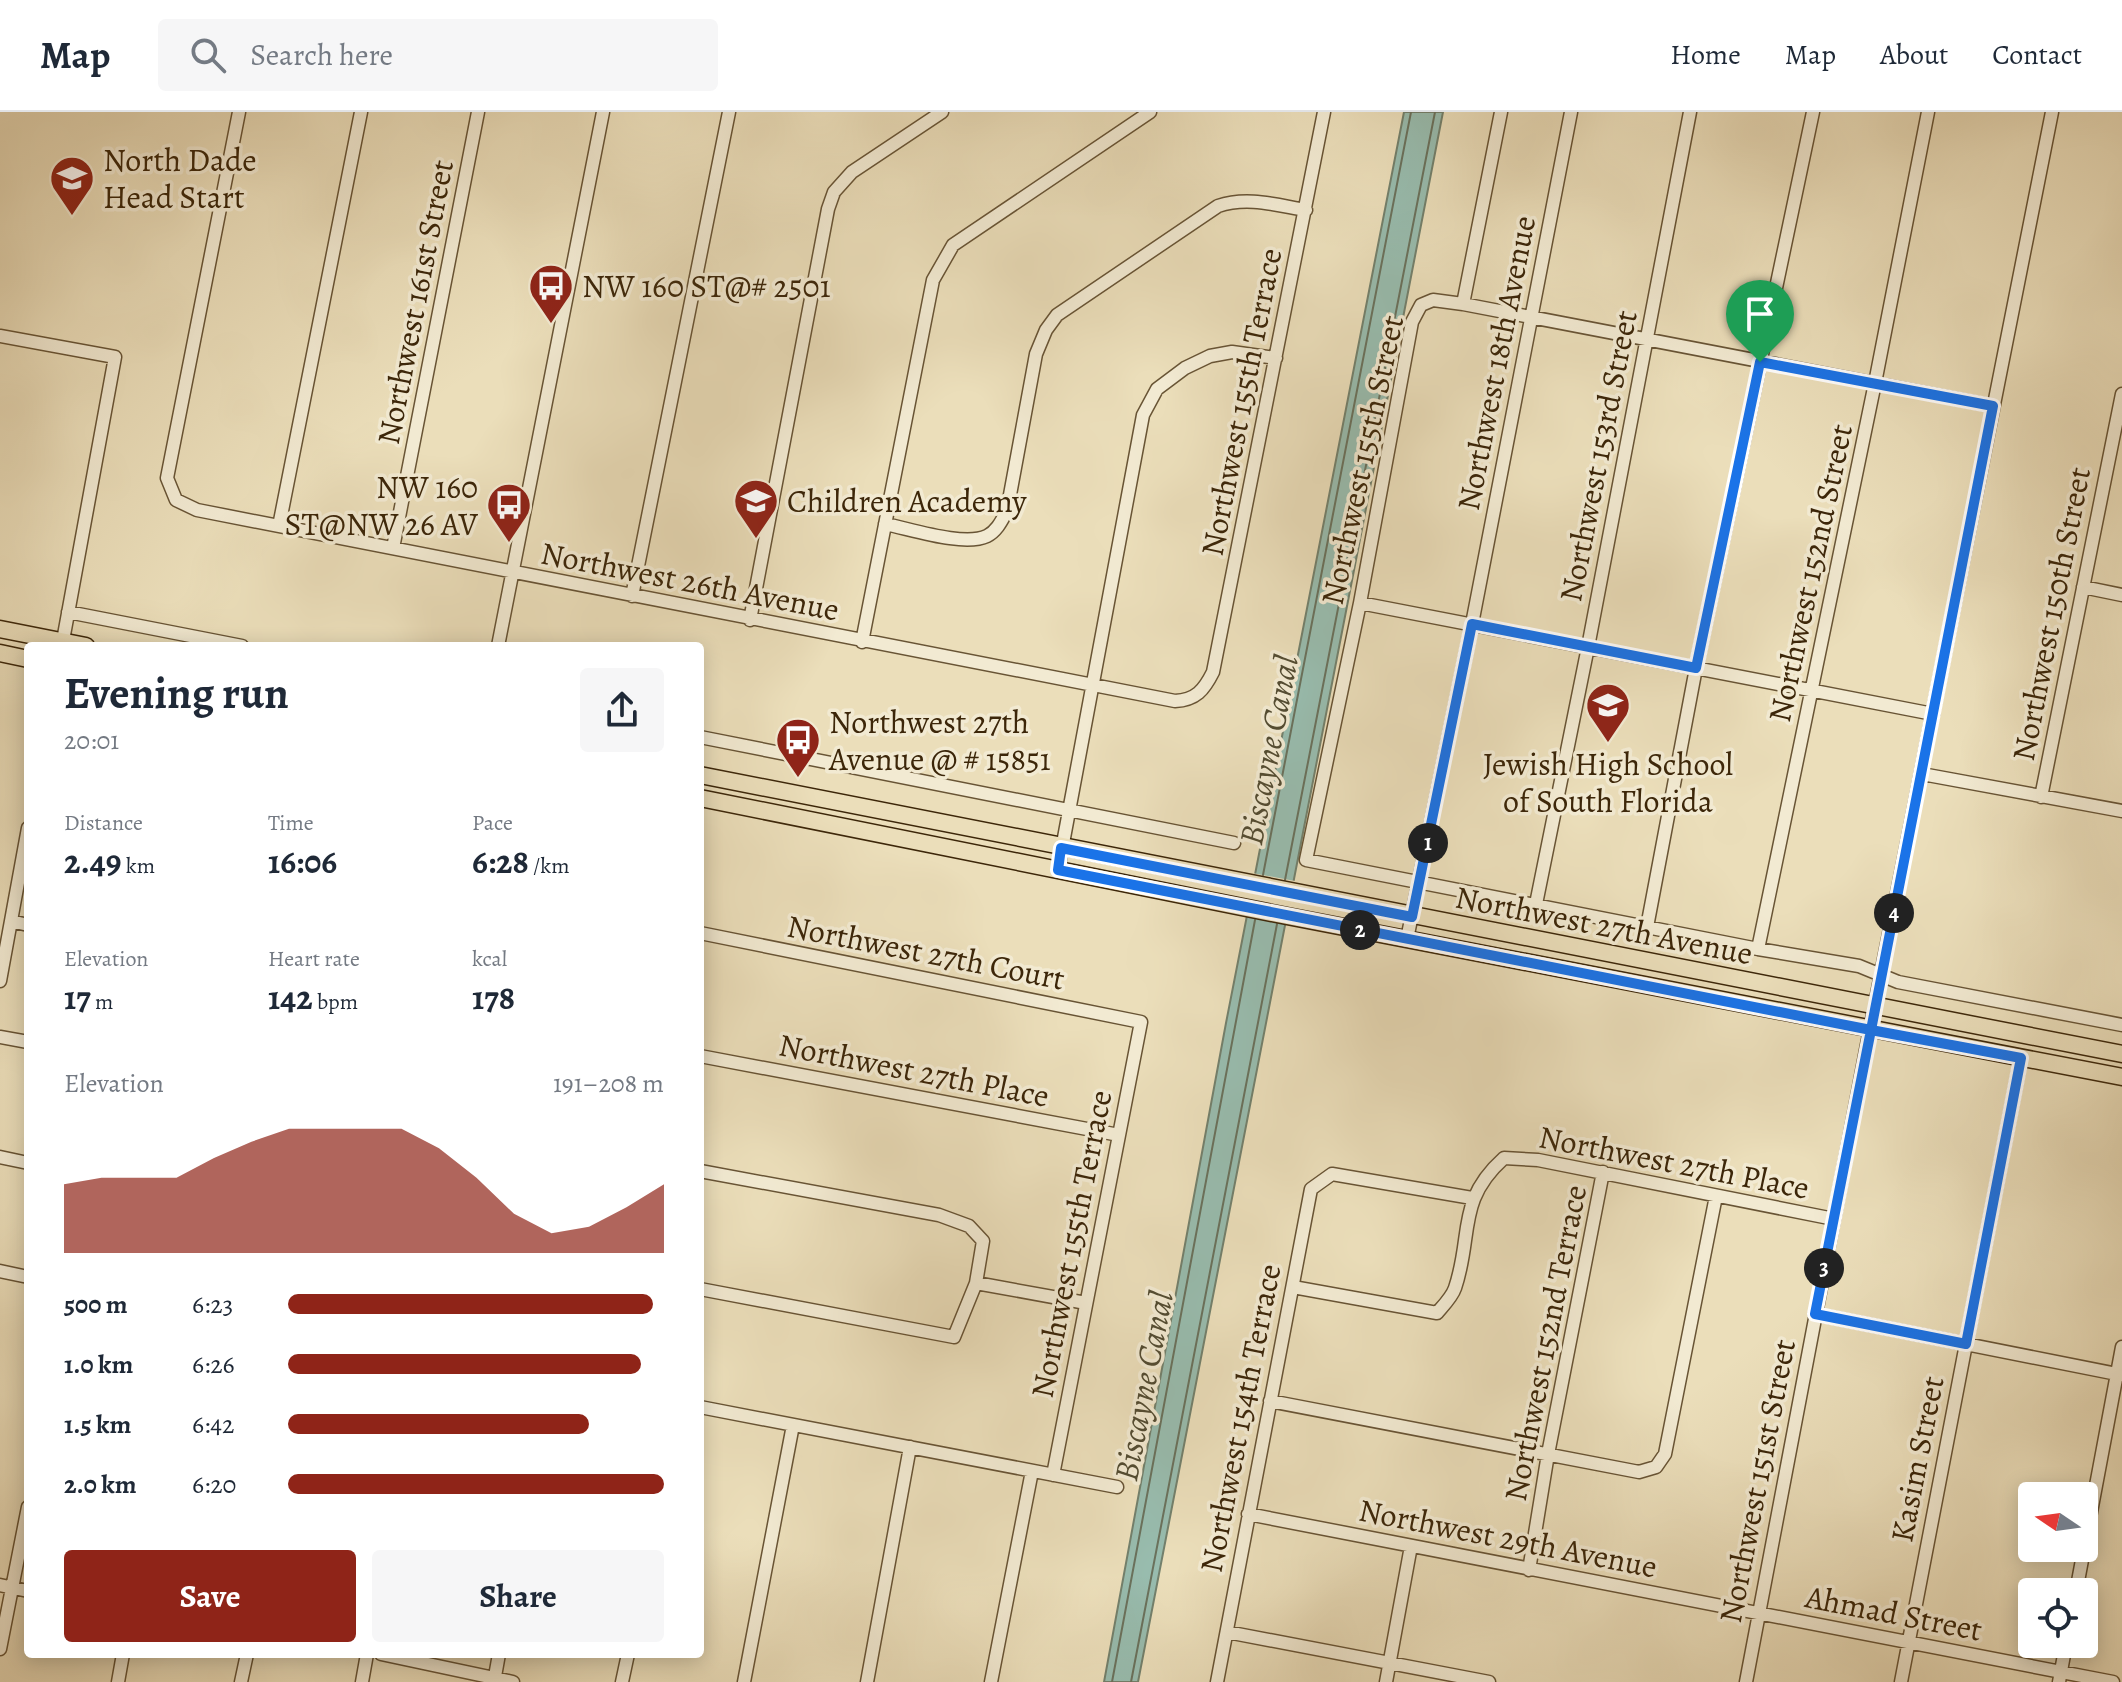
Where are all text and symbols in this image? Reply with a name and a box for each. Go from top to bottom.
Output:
search box [158,19,718,91]
text: Map [40,29,110,81]
icon: search [186,33,230,77]
text: Search here [250,35,393,75]
text: Home [1670,36,1741,74]
text: Map [1785,36,1836,74]
text: About [1880,36,1948,74]
text: Contact [1992,36,2082,74]
place label: North Dade Head Start [103,138,256,219]
school or university icon: North Dade Head Start [48,154,96,217]
street label: Northwest 161st Street [366,156,464,448]
street label: Northwest 18th Avenue [1446,212,1546,514]
street label: Northwest 155th Terrace [1190,244,1292,560]
bus stop icon: NW 160 ST@# 2501 [527,262,575,325]
place label: NW 160 ST@# 2501 [582,264,831,308]
pin [1726,280,1794,362]
icon: arrive [1738,292,1782,336]
street label: Northwest 153rd Street [1548,307,1648,605]
street label: Northwest 155th Street [1310,311,1414,609]
street label: Northwest 152nd Street [1757,420,1863,726]
street label: Northwest 150th Street [2001,463,2101,765]
place label: NW 160 ST@NW 26 AV [285,465,478,546]
school or university icon: Children Academy [732,477,780,540]
place label: Children Academy [787,479,1027,523]
bus stop icon: NW 160 ST@NW 26 AV [485,481,533,544]
street label: Northwest 26th Avenue [537,530,843,632]
water label: Biscayne Canal [1227,651,1310,849]
text: Evening run [64,663,289,723]
button: share [580,668,664,752]
school or university icon: Jewish High School of South Florida [1584,681,1632,744]
place label: Northwest 27th Avenue @ # 15851 [828,700,1051,781]
bus stop icon: Northwest 27th Avenue @ # 15851 [774,716,822,779]
text: 20:01 [64,723,119,758]
place label: Jewish High School of South Florida [1483,742,1733,823]
text: Distance [64,808,143,838]
text: Time [268,808,314,838]
text: Pace [472,808,513,838]
pin: 1 [1408,823,1448,863]
text: 1 [1424,828,1432,858]
text: 2.49 [64,838,122,885]
text: 16:06 [268,838,337,885]
text: 6:28 [472,838,529,885]
text: km [122,851,155,881]
text: /km [529,851,570,881]
street label: Northwest 27th Avenue [1452,875,1756,975]
pin: 4 [1874,893,1914,933]
text: 4 [1889,898,1899,928]
street label: Northwest 27th Court [783,904,1069,1000]
pin: 2 [1340,910,1380,950]
text: 2 [1355,915,1365,945]
text: Elevation [64,944,148,974]
text: Heart rate [268,944,360,974]
text: kcal [472,944,507,974]
text: 17 [64,974,91,1021]
text: 142 [268,974,313,1021]
text: 178 [472,974,515,1021]
text: m [91,987,113,1017]
text: bpm [313,987,358,1017]
street label: Northwest 27th Place [775,1022,1053,1118]
text: Elevation [64,1066,164,1101]
text: 191–208 m [553,1066,664,1101]
street label: Northwest 155th Terrace [1020,1086,1122,1402]
street label: Northwest 27th Place [1535,1114,1813,1210]
street label: Northwest 152nd Terrace [1493,1181,1597,1505]
pin: 3 [1804,1248,1844,1288]
text: 3 [1819,1253,1829,1283]
street label: Northwest 154th Terrace [1189,1260,1291,1576]
text: 500 m [64,1287,128,1322]
text: 6:23 [192,1287,233,1322]
water label: Biscayne Canal [1102,1287,1185,1485]
street label: Northwest 151st Street [1708,1336,1806,1626]
text: 1.0 km [64,1347,133,1382]
text: 6:26 [192,1347,235,1382]
street label: Kasim Street [1879,1372,1955,1546]
text: 1.5 km [64,1407,131,1442]
text: 6:42 [192,1407,234,1442]
text: 2.0 km [64,1467,137,1502]
text: 6:20 [192,1467,236,1502]
north arrow [2018,1482,2098,1562]
map controls [2018,1482,2098,1658]
street label: Northwest 29th Avenue [1355,1488,1661,1588]
button: Save [64,1550,356,1642]
button: Share [372,1550,664,1642]
street label: Ahmad Street [1801,1574,1986,1652]
button: locate [2018,1578,2098,1658]

